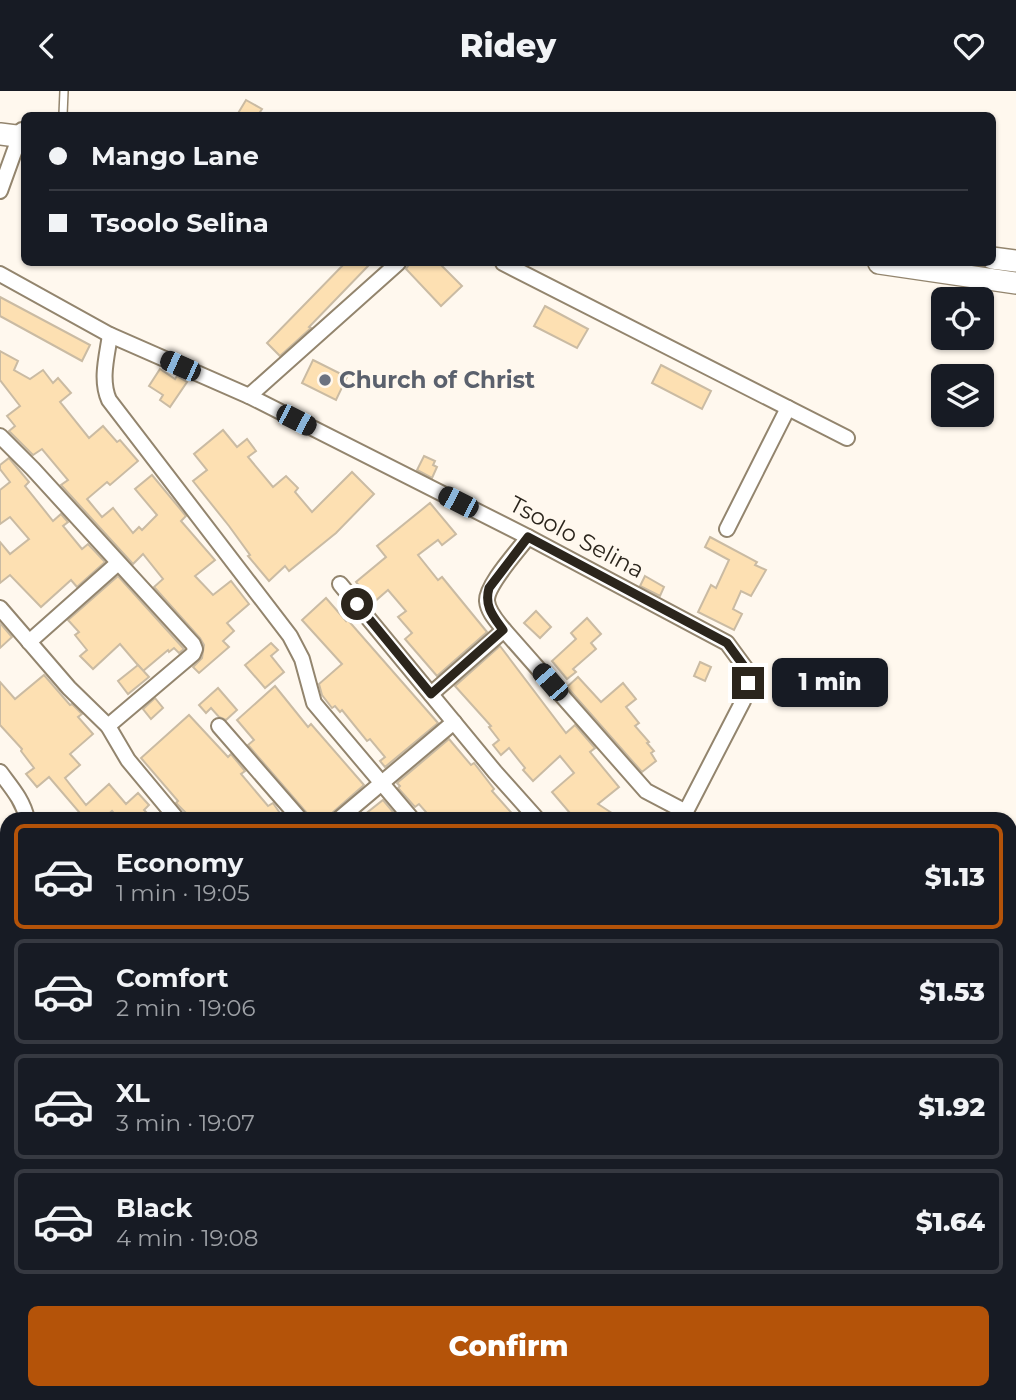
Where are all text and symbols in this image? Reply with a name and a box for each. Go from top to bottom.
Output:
text: Ridey [460,26,556,65]
icon: back [28,27,66,65]
icon: heart [950,27,988,65]
text: Mango Lane [91,140,259,172]
text: Tsoolo Selina [91,207,269,239]
map controls [931,287,994,427]
button: locate [931,287,994,350]
car [157,348,204,384]
button: layers [931,364,994,427]
place label: Church of Christ [339,366,535,394]
marker: Church of Christ [317,372,333,388]
car [273,401,320,439]
car [435,483,482,521]
street label: Tsoolo Selina [505,490,649,584]
route start [341,588,373,620]
car [529,659,572,705]
callout: 1 min [772,659,888,707]
route end [732,667,764,699]
text: 1 min [798,668,862,696]
icon: car [32,845,95,908]
text: Economy [116,847,243,879]
text: $1.13 [925,861,985,893]
text: 1 min · 19:05 [116,879,250,907]
icon: car [32,960,95,1023]
text: Comfort [116,962,228,994]
text: $1.53 [919,976,985,1008]
text: 2 min · 19:06 [116,994,256,1022]
icon: car [32,1075,95,1138]
text: XL [116,1077,150,1109]
text: $1.92 [918,1091,985,1123]
text: 3 min · 19:07 [116,1109,255,1137]
icon: car [32,1190,95,1253]
text: Black [116,1192,192,1224]
text: $1.64 [916,1206,985,1238]
text: 4 min · 19:08 [116,1224,258,1252]
button: Confirm [28,1306,989,1386]

